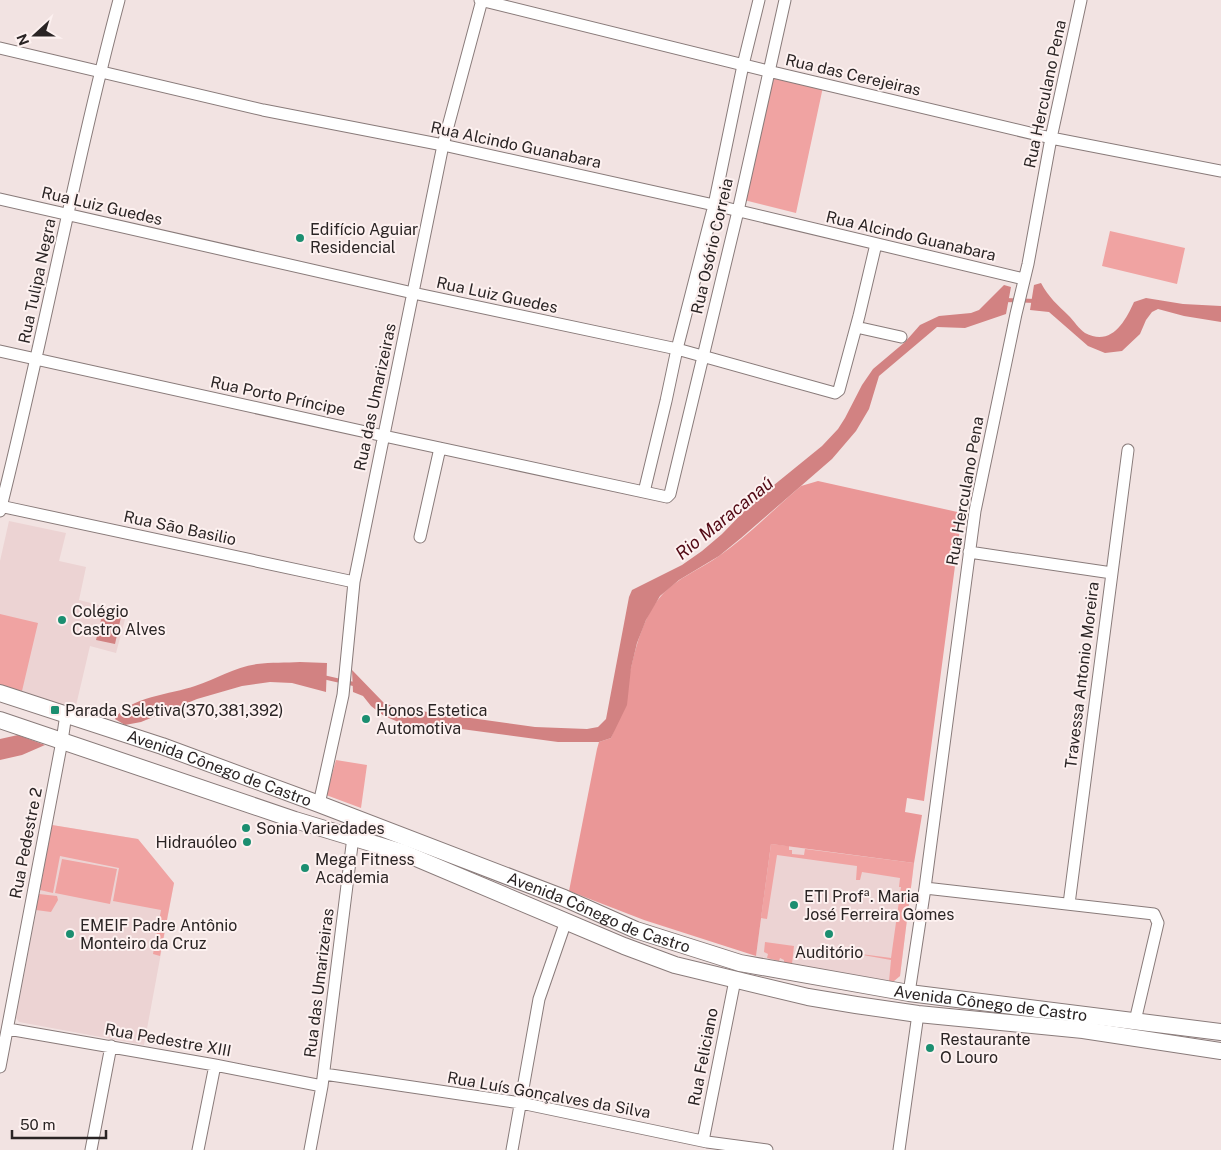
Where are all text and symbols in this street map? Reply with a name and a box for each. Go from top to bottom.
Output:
north arrow [10,10,60,60]
street label: Rua Herculano Pena [1020,18,1070,170]
text: N [13,32,32,48]
street label: Rua das Cerejeiras [784,50,922,100]
street label: Rua Alcindo Guanabara [429,118,603,172]
street label: Rua Osório Correia [687,176,737,316]
street label: Rua Luiz Guedes [40,183,164,229]
street label: Rua Alcindo Guanabara [824,207,998,265]
street label: Rua Tulipa Negra [14,217,60,345]
place label: Edifício Aguiar Residencial [310,220,418,257]
marker: Edifício Aguiar Residencial [294,232,306,244]
street label: Rua Luiz Guedes [435,273,559,317]
street label: Rua das Umarizeiras [350,321,400,473]
street label: Rua Porto Príncipe [209,372,347,420]
street label: Rua Herculano Pena [943,415,987,567]
water label: Rio Maracanaú [671,472,777,564]
street label: Rua São Basilio [122,507,238,549]
street label: Travessa Antonio Moreira [1061,581,1103,769]
place label: Colégio Castro Alves [72,602,166,639]
marker: Colégio Castro Alves [56,614,68,626]
place label: Parada Seletiva(370,381,392) [65,701,283,720]
place label: Honos Estetica Automotiva [376,701,487,738]
marker: Parada Seletiva(370,381,392) [49,704,61,716]
marker: Honos Estetica Automotiva [360,713,372,725]
street label: Avenida Cônego de Castro [125,726,314,810]
street label: Rua Pedestre 2 [6,786,46,900]
place label: Sonia Variedades [256,819,385,838]
marker: Sonia Variedades [240,822,252,834]
place label: Hidrauóleo [155,833,237,852]
marker: Hidrauóleo [241,836,253,848]
place label: Mega Fitness Academia [315,850,415,887]
marker: Mega Fitness Academia [299,862,311,874]
street label: Avenida Cônego de Castro [505,868,693,956]
place label: ETI Profª. Maria José Ferreira Gomes [804,887,954,924]
marker: ETI Profª. Maria José Ferreira Gomes [788,899,800,911]
street label: Rua das Umarizeiras [300,907,338,1059]
place label: EMEIF Padre Antônio Monteiro da Cruz [80,916,237,953]
marker: EMEIF Padre Antônio Monteiro da Cruz [64,928,76,940]
marker: Auditório [823,928,835,940]
place label: Auditório [795,943,863,962]
street label: Avenida Cônego de Castro [892,981,1089,1025]
street label: Rua Feliciano [684,1006,722,1108]
street label: Rua Pedestre XIII [103,1020,233,1060]
place label: Restaurante O Louro [940,1030,1031,1067]
marker: Restaurante O Louro [924,1042,936,1054]
street label: Rua Luís Gonçalves da Silva [446,1068,652,1122]
scale bar [12,1108,106,1140]
text: 50 m [20,1116,55,1133]

